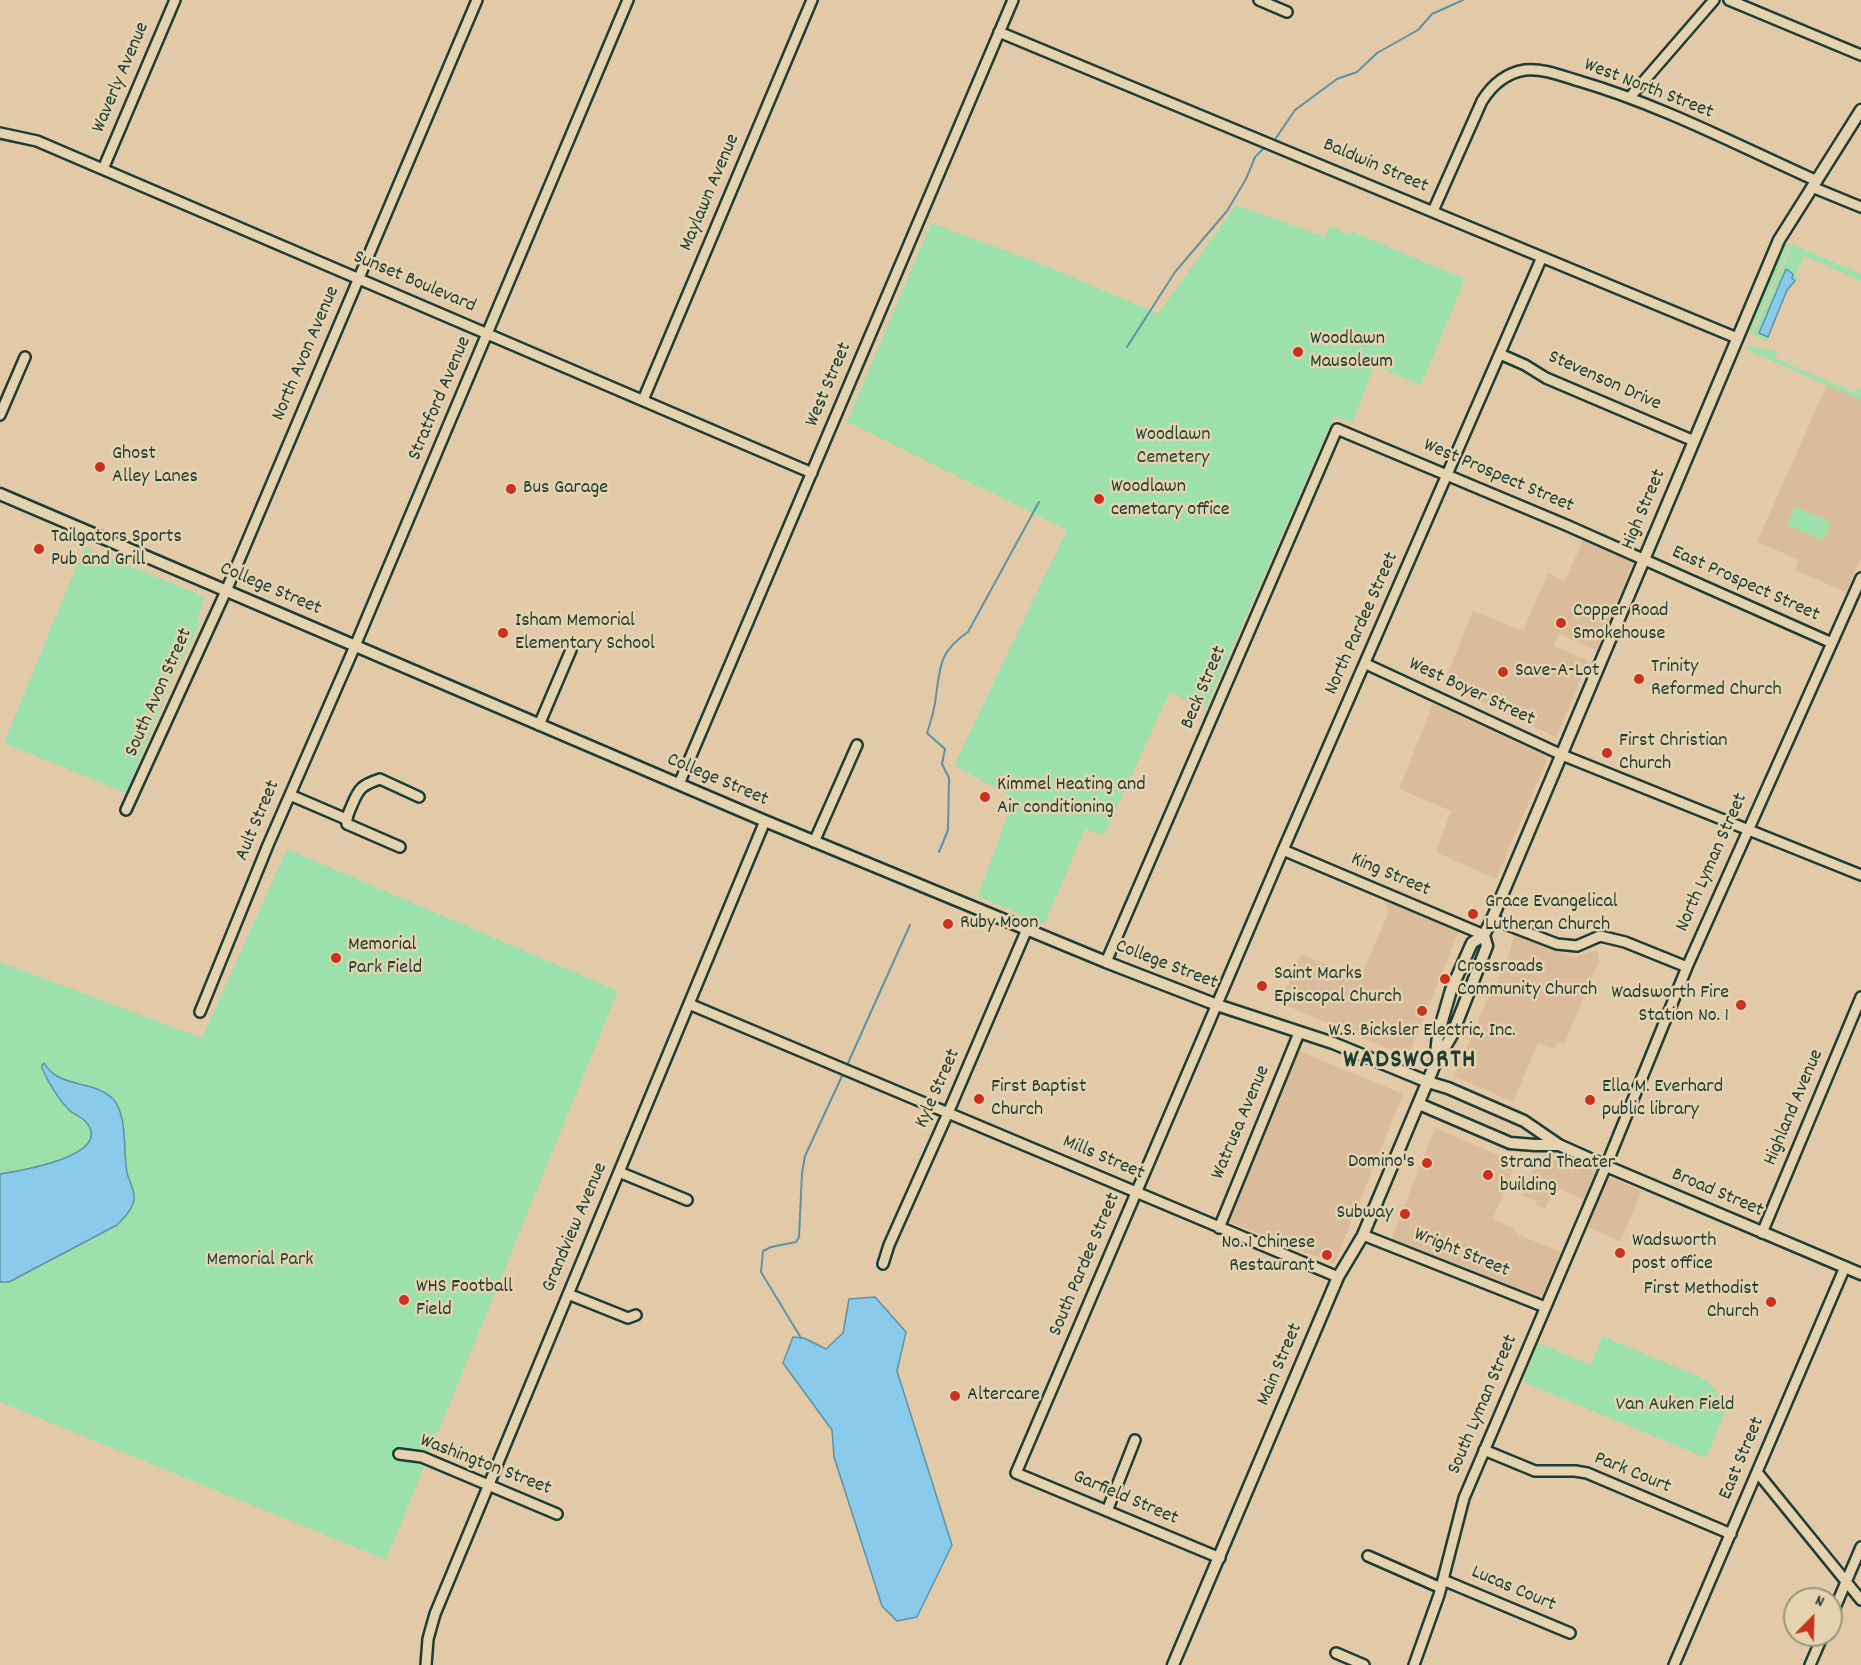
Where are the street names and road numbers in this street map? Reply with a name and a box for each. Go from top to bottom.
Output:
street label: Waverly Avenue [88,19,156,137]
street label: West North Street [1580,54,1716,126]
street label: Maylawn Avenue [676,131,746,255]
street label: Baldwin Street [1319,134,1431,200]
street label: Sunset Boulevard [349,246,479,320]
street label: North Avon Avenue [268,283,346,425]
street label: Stratford Avenue [404,333,478,465]
street label: West Street [802,339,858,431]
street label: Stevenson Drive [1544,346,1664,418]
street label: West Prospect Street [1419,434,1577,520]
street label: High Street [1617,466,1673,554]
street label: East Prospect Street [1667,542,1823,628]
street label: North Pardee Street [1321,549,1405,699]
street label: College Street [216,558,324,622]
street label: South Avon Street [121,625,199,761]
street label: Beck Street [1177,643,1233,733]
street label: West Boyer Street [1404,653,1538,733]
street label: College Street [663,749,771,813]
street label: Ault Street [231,777,287,865]
street label: North Lyman Street [1672,790,1754,936]
street label: King Street [1347,849,1433,903]
street label: College Street [1111,935,1221,997]
street label: Kyle Street [911,1046,967,1132]
street label: Highland Avenue [1760,1046,1830,1170]
street label: Watrusa Avenue [1207,1062,1277,1184]
street label: Mills Street [1058,1131,1148,1187]
street label: Grandview Avenue [538,1160,614,1296]
street label: Broad Street [1667,1164,1767,1224]
street label: South Pardee Street [1045,1190,1127,1340]
street label: Wright Street [1410,1224,1512,1284]
street label: Main Street [1253,1320,1309,1410]
street label: South Lyman Street [1444,1332,1524,1478]
street label: East Street [1715,1414,1771,1504]
street label: Washington Street [416,1430,554,1502]
street label: Park Court [1590,1448,1674,1500]
street label: Garfield Street [1069,1466,1181,1532]
street label: Lucas Court [1467,1561,1559,1619]

